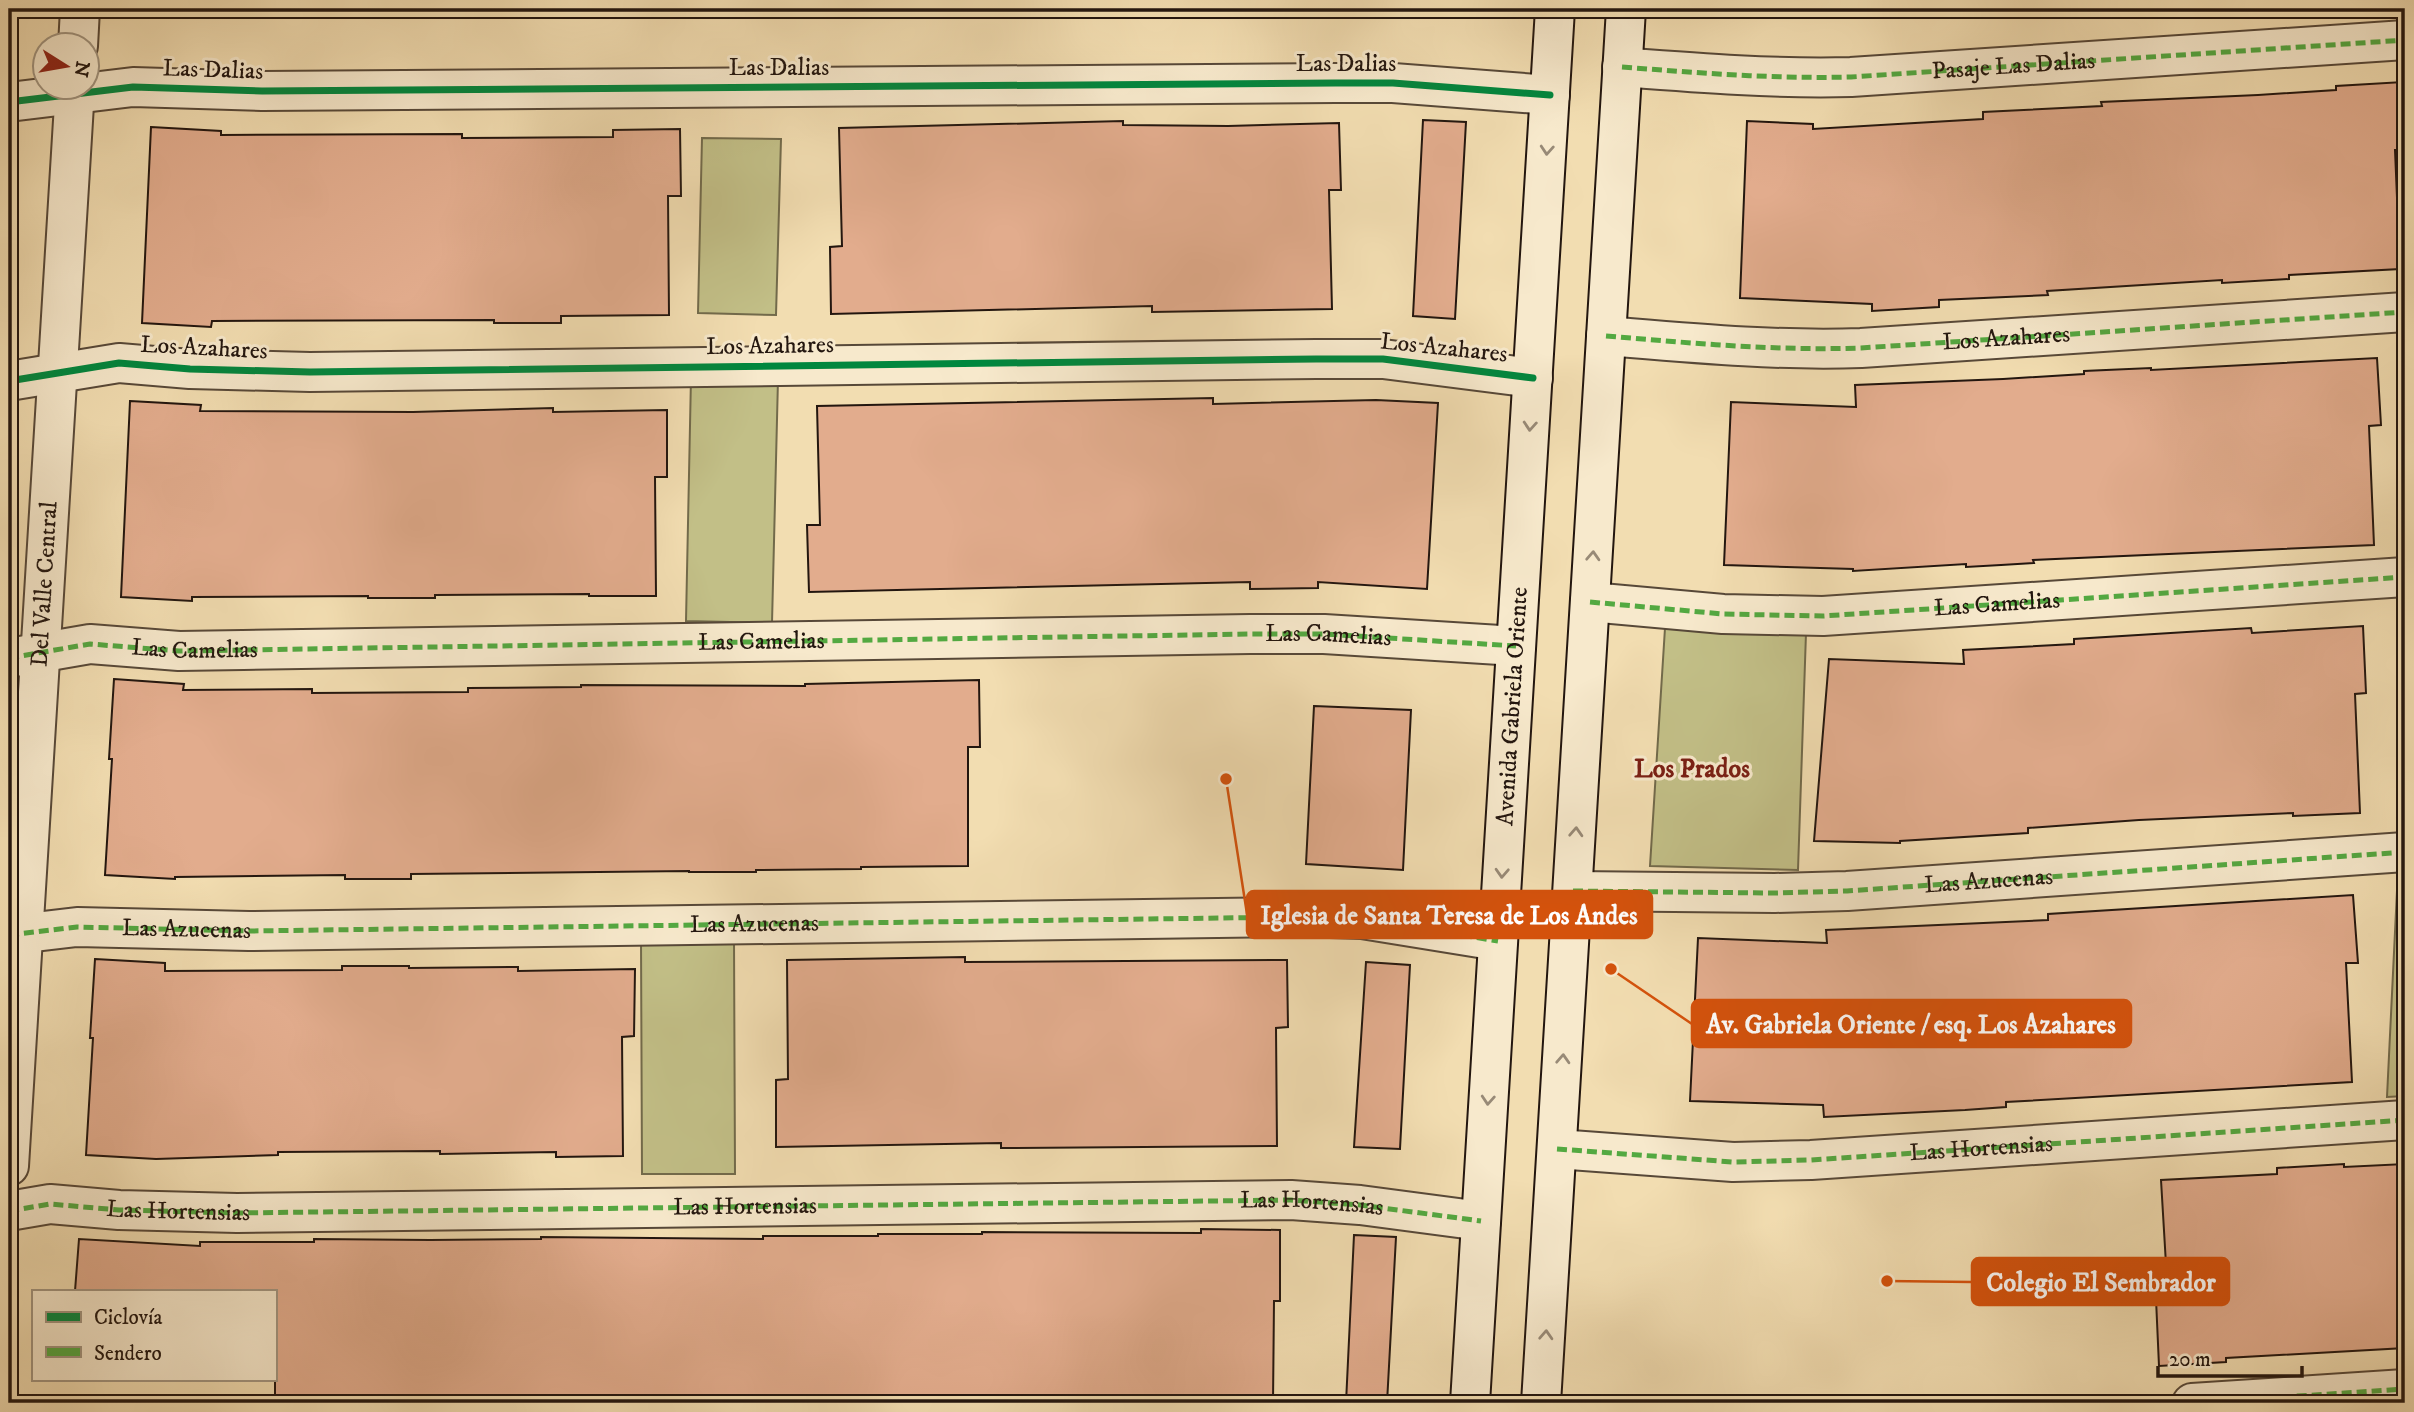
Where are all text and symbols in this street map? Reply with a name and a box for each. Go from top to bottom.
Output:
north arrow [32,32,102,102]
street label: Pasaje Las Dalias [1931,46,2096,87]
street label: Las Dalias [1296,49,1396,79]
street label: Las Dalias [162,53,264,87]
street label: Las Dalias [729,53,829,83]
text: N [68,59,94,79]
one-way arrow [1540,145,1555,156]
street label: Los Azahares [1942,319,2071,358]
street label: Los Azahares [1379,326,1509,370]
street label: Los Azahares [139,330,269,366]
street label: Los Azahares [706,330,834,362]
one-way arrow [1522,421,1537,432]
street label: Del Valle Central [25,500,65,668]
one-way arrow [1585,550,1600,561]
street label: Las Camelias [1933,585,2061,624]
street label: Avenida Gabriela Oriente [1490,586,1535,827]
street label: Las Camelias [1265,619,1392,653]
street label: Las Camelias [698,626,825,658]
street label: Las Camelias [130,632,258,666]
district label: Los Prados [1634,753,1750,786]
one-way arrow [1569,826,1584,837]
street label: Las Azucenas [1923,862,2054,901]
one-way arrow [1495,868,1510,879]
callout: Iglesia de Santa Teresa de Los Andes [1247,891,1652,938]
text: Iglesia de Santa Teresa de Los Andes [1260,900,1638,933]
street label: Las Azucenas [690,908,819,940]
street label: Las Azucenas [122,913,251,946]
callout: Av. Gabriela Oriente / esq. Los Azahares [1692,1000,2131,1047]
text: Av. Gabriela Oriente / esq. Los Azahares [1705,1009,2116,1042]
one-way arrow [1555,1053,1570,1064]
one-way arrow [1481,1095,1496,1106]
street label: Las Hortensias [1908,1129,2054,1168]
street label: Las Hortensias [1240,1185,1385,1223]
street label: Las Hortensias [673,1191,817,1223]
street label: Las Hortensias [105,1194,250,1228]
callout: Colegio El Sembrador [1972,1258,2229,1305]
text: Colegio El Sembrador [1986,1267,2216,1300]
legend [32,1290,276,1380]
text: Ciclovía [94,1305,162,1331]
one-way arrow [1538,1329,1553,1340]
scale bar [2158,1335,2302,1379]
text: Sendero [94,1341,162,1367]
text: 20 m [2169,1347,2211,1373]

